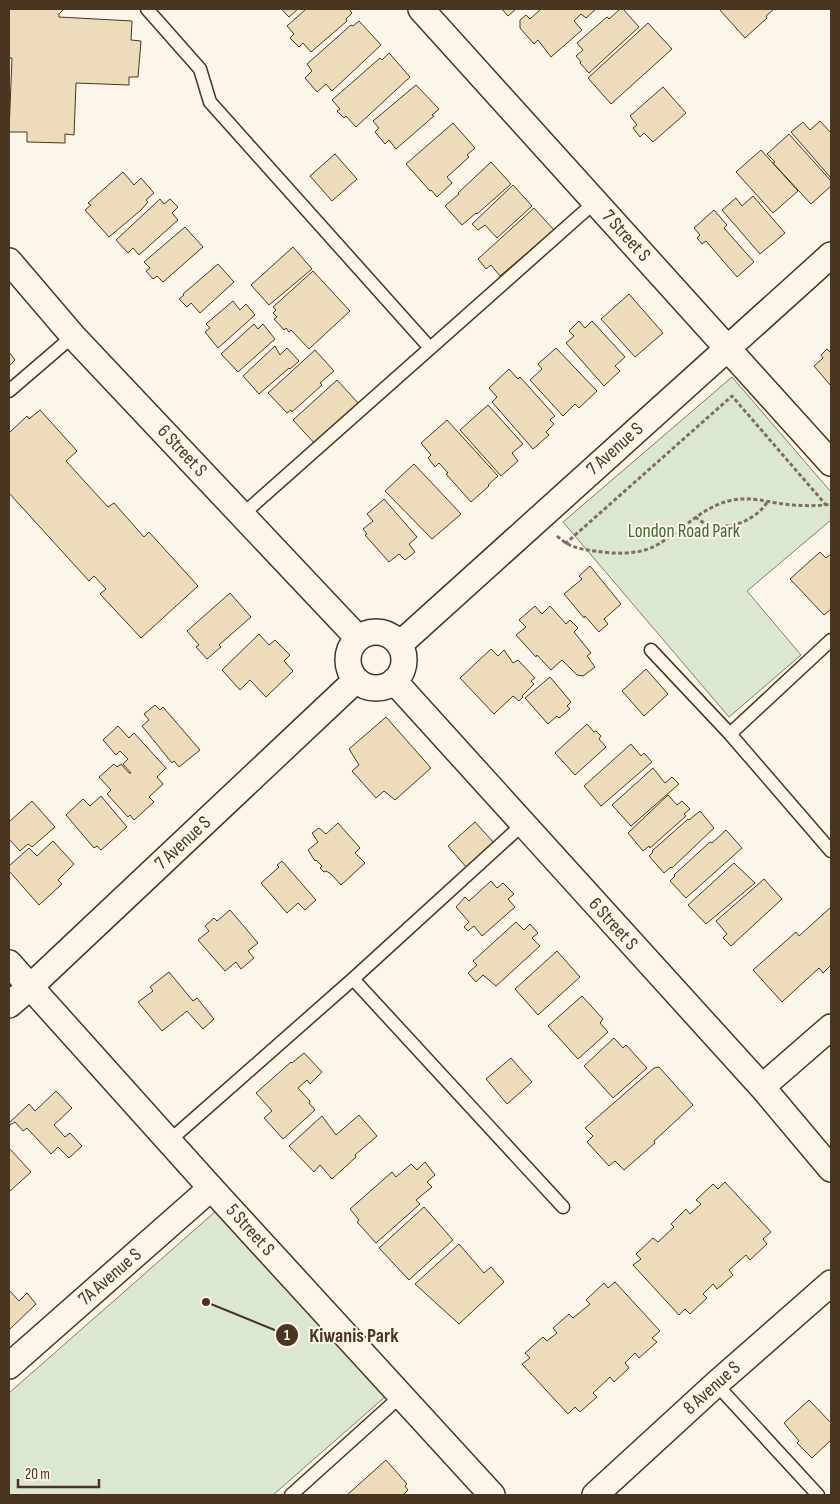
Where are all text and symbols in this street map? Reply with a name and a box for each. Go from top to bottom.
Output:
street label: 7 Street S [597,205,655,267]
street label: 7 Avenue S [582,418,648,480]
street label: 6 Street S [152,420,212,482]
park label: London Road Park [628,520,741,543]
street label: 7 Avenue S [150,811,216,875]
street label: 6 Street S [584,893,642,955]
street label: 5 Street S [221,1199,279,1261]
street label: 7A Avenue S [74,1243,146,1311]
callout: Kiwanis Park [275,1317,409,1352]
text: Kiwanis Park [309,1324,399,1348]
text: 1 [284,1326,290,1345]
street label: 8 Avenue S [679,1356,745,1420]
scale bar [18,1456,99,1488]
text: 20 m [25,1465,50,1484]

